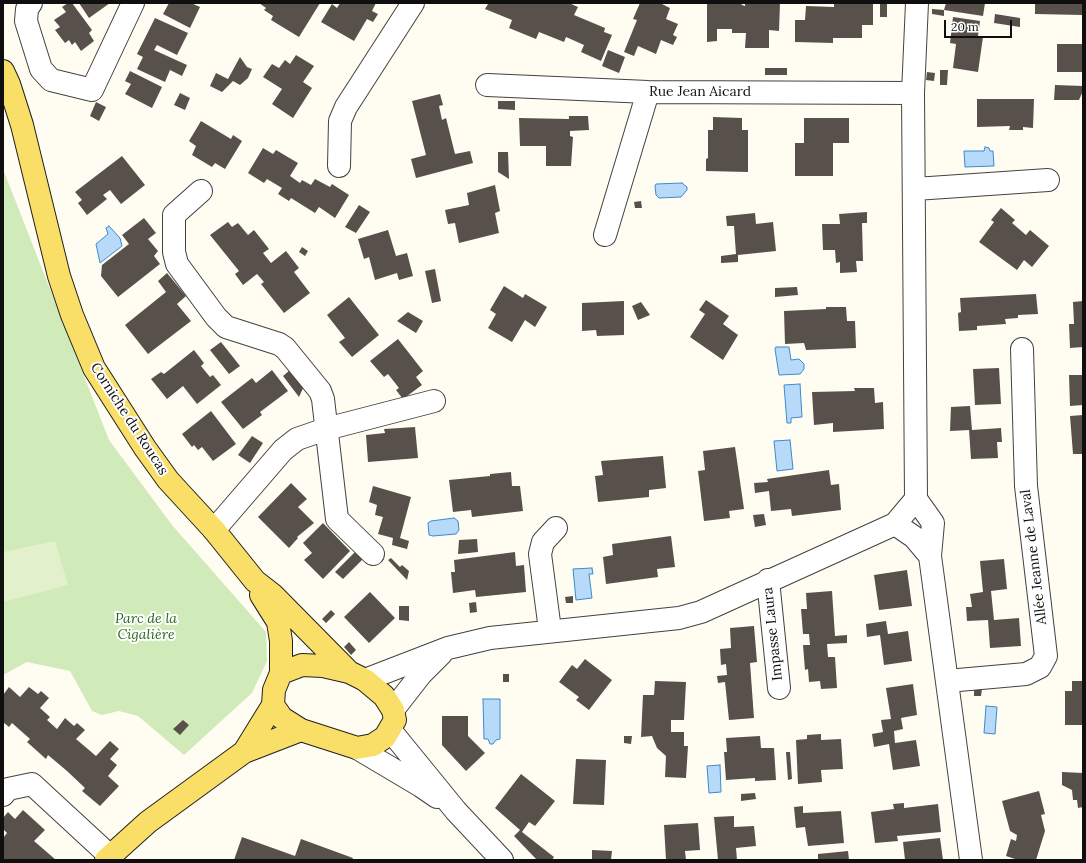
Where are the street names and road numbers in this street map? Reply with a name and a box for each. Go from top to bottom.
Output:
street label: Rue Jean Aicard [649,84,751,100]
street label: Corniche du Roucas [86,360,172,478]
street label: Allée Jeanne de Laval [1017,488,1051,626]
street label: Impasse Laura [760,586,786,682]

